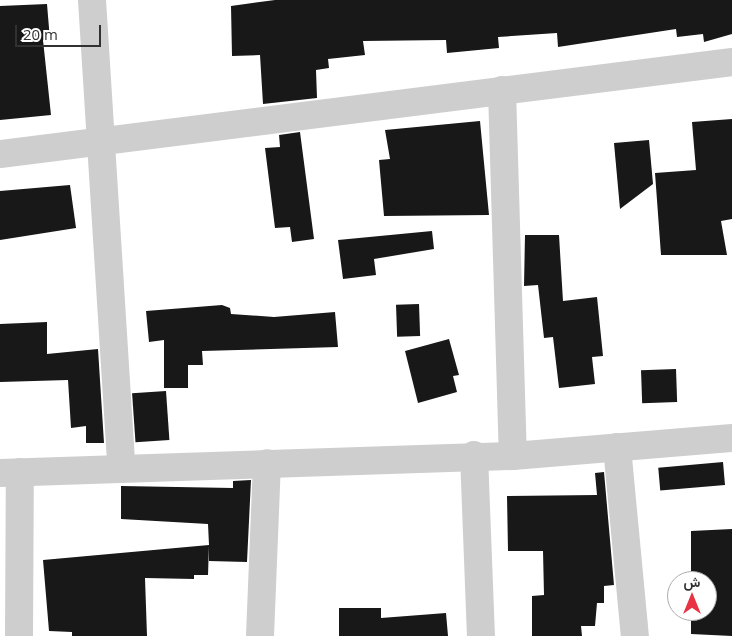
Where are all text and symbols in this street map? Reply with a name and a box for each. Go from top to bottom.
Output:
scale bar [18,15,104,47]
text: 20 m [23,24,58,44]
north arrow [667,571,717,621]
text: ش [684,572,700,591]

